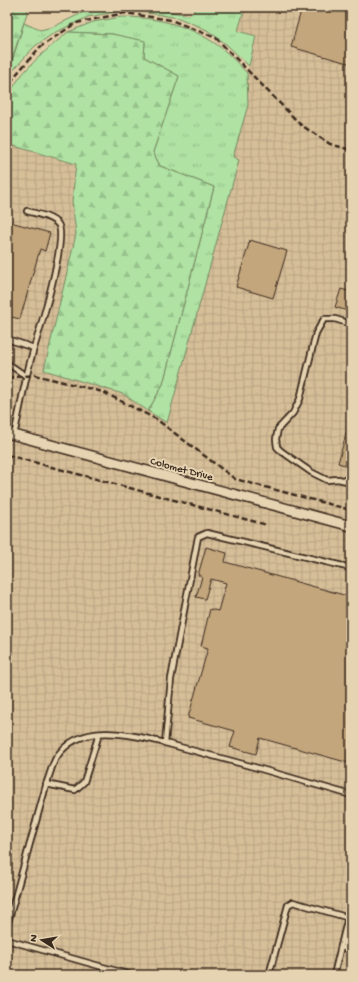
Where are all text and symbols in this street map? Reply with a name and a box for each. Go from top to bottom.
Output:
street label: Colomet Drive [149,456,214,484]
north arrow [22,920,62,960]
text: N [28,934,41,943]

